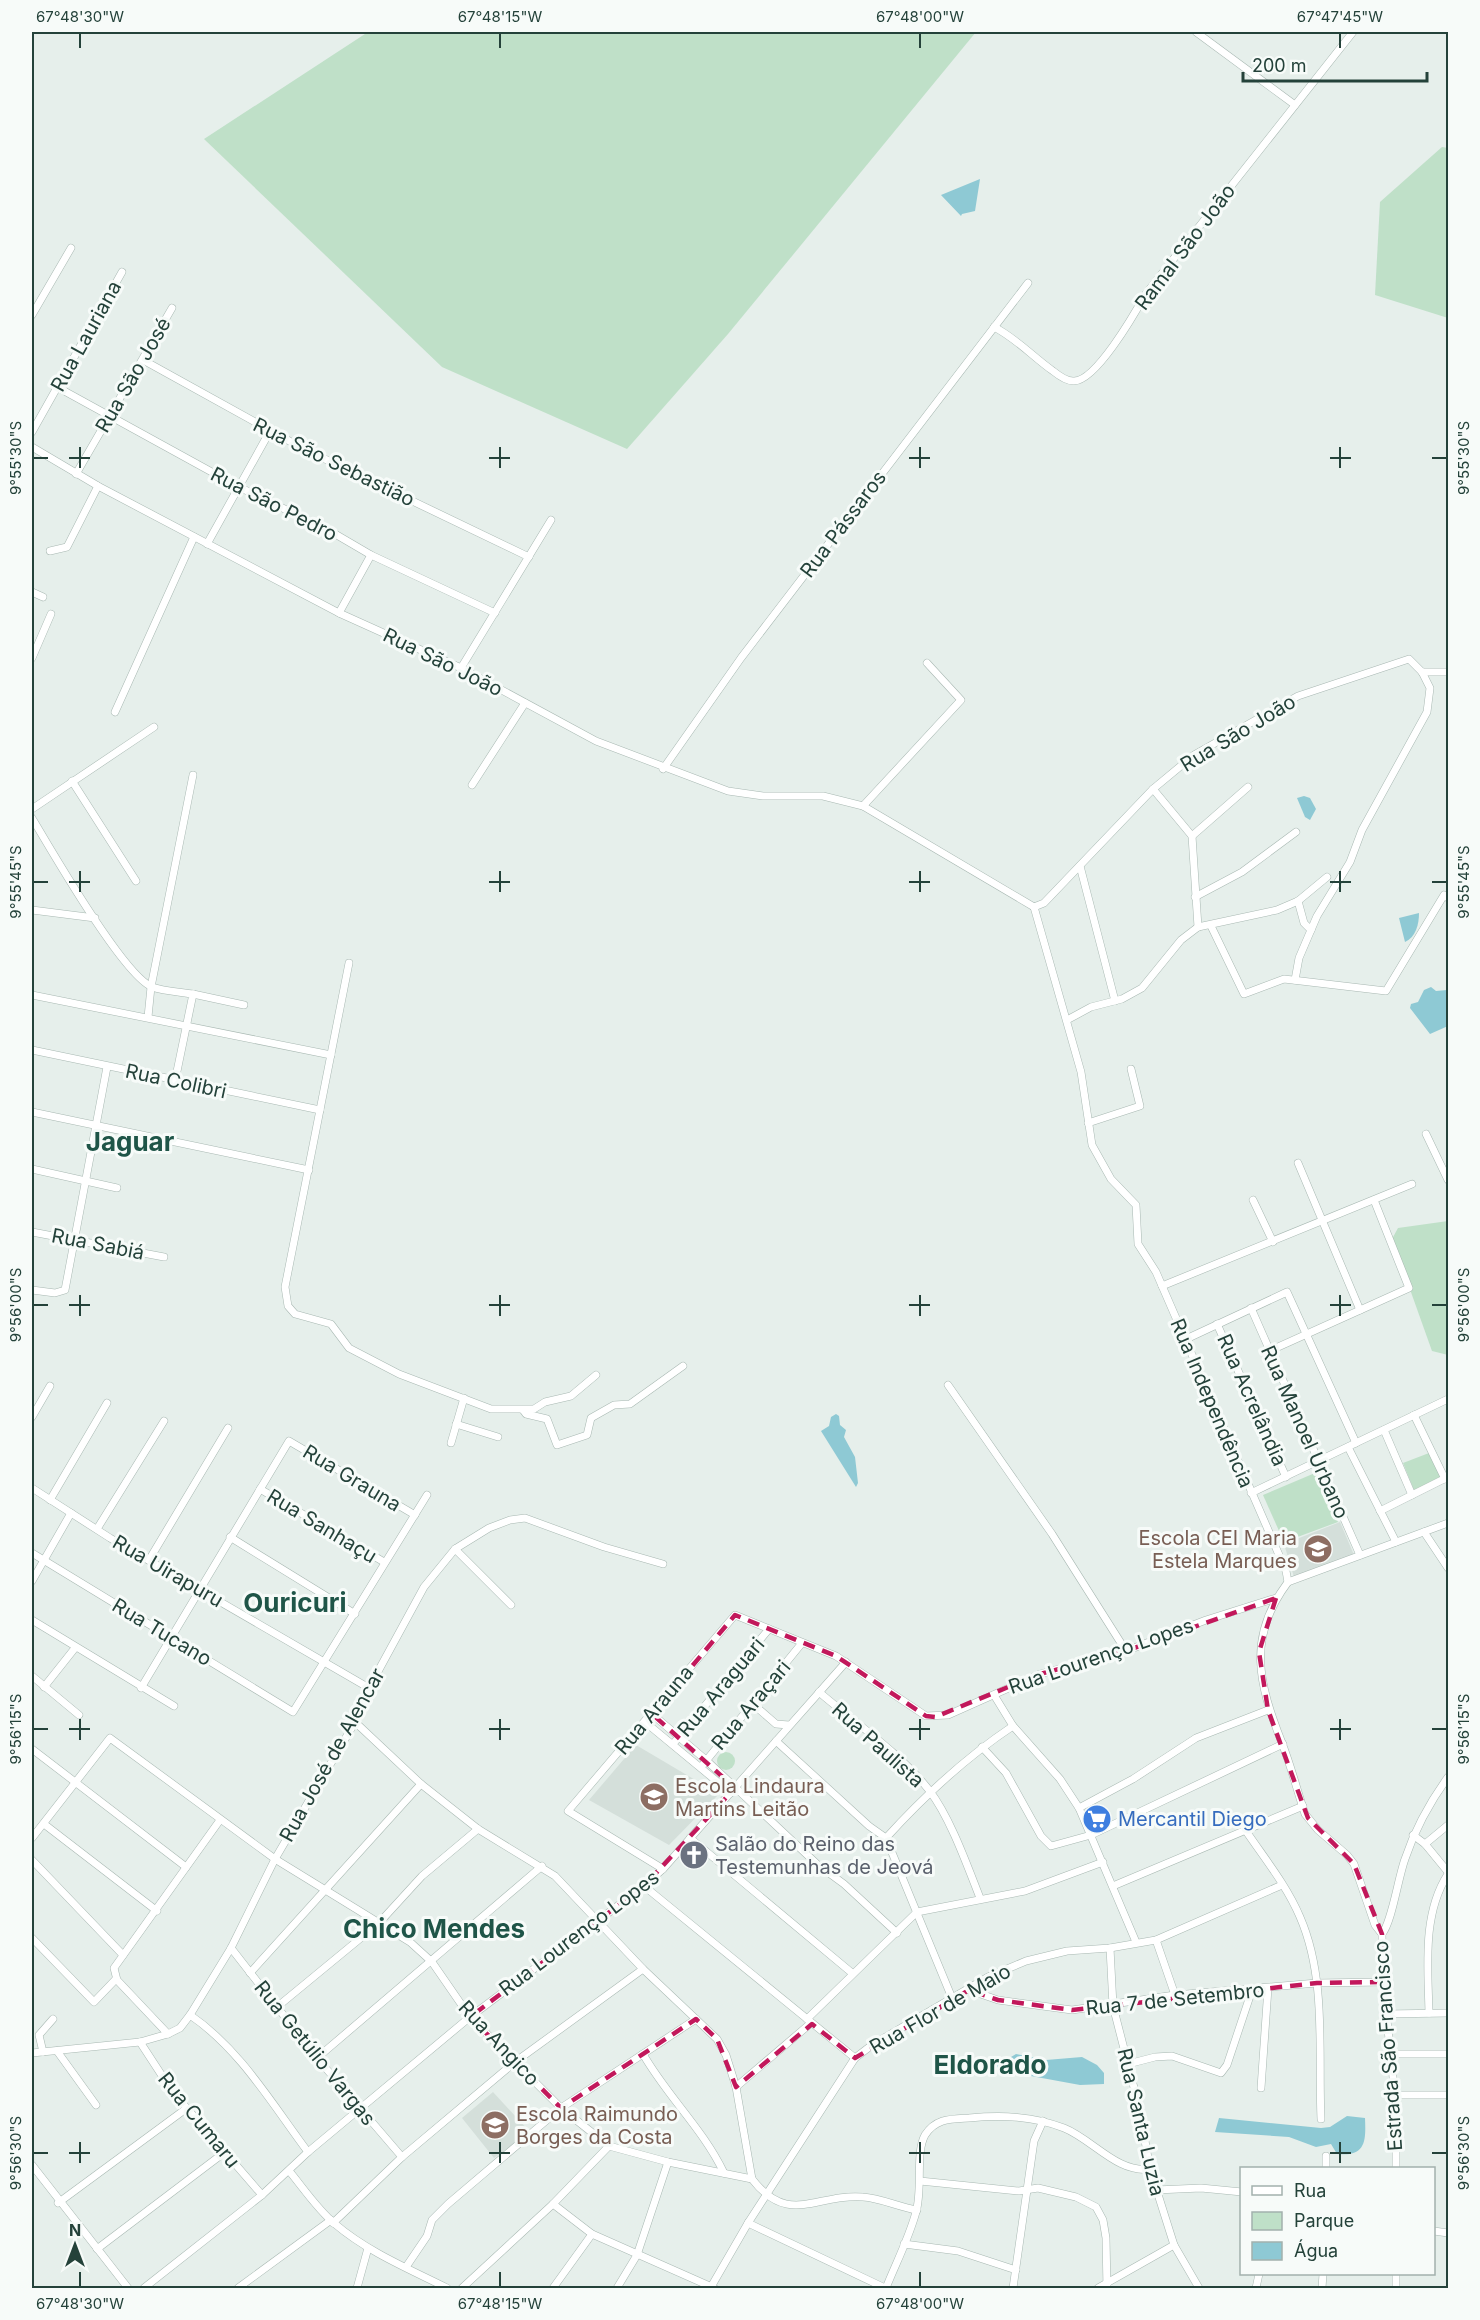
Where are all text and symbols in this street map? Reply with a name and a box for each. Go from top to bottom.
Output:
text: 67°48'30"W [36,7,124,26]
text: 67°48'15"W [458,7,542,26]
text: 67°48'00"W [876,7,964,26]
text: 67°47'45"W [1297,7,1383,26]
scale bar [1243,45,1428,83]
text: 200 m [1252,55,1307,76]
street label: Ramal São João [1130,179,1240,315]
street label: Rua Lauriana [46,276,126,396]
street label: Rua São José [90,313,176,437]
street label: Rua São Sebastião [249,413,419,511]
text: 9°55'30"S [6,421,25,495]
text: 9°55'30"S [1454,421,1473,495]
street label: Rua São Pedro [207,462,341,546]
street label: Rua Pássaros [795,466,891,582]
street label: Rua São João [379,623,507,701]
street label: Rua São João [1176,689,1300,777]
text: 9°55'45"S [6,845,25,919]
text: 9°55'45"S [1454,845,1473,919]
street label: Rua Colibri [123,1059,229,1103]
district label: Jaguar [86,1126,175,1157]
street label: Rua Sabiá [50,1223,146,1265]
text: 9°56'00"S [6,1268,25,1342]
text: 9°56'00"S [1454,1268,1473,1342]
street label: Rua Independência [1165,1315,1259,1491]
street label: Rua Acrelândia [1212,1330,1292,1470]
street label: Rua Manoel Urbano [1256,1342,1354,1522]
street label: Rua Grauna [299,1439,405,1517]
street label: Rua Sanhaçu [263,1484,381,1568]
place label: Escola CEI Maria Estela Marques [1138,1526,1297,1573]
street label: Rua Uirapuru [109,1530,227,1612]
school or university icon: Escola CEI Maria Estela Marques [1302,1533,1334,1565]
district label: Ouricuri [243,1587,347,1618]
street label: Rua Tucano [108,1593,216,1671]
street label: Rua Lourenço Lopes [1005,1613,1197,1699]
street label: Rua Araguari [673,1633,769,1741]
street label: Rua Araçari [707,1655,795,1755]
street label: Rua Arauna [610,1661,698,1759]
street label: Rua José de Alencar [274,1664,390,1846]
text: 9°56'15"S [6,1694,25,1764]
text: 9°56'15"S [1454,1694,1473,1764]
street label: Rua Paulista [827,1697,929,1793]
place label: Escola Lindaura Martins Leitão [675,1774,825,1821]
school or university icon: Escola Lindaura Martins Leitão [638,1781,670,1813]
supermarket icon: Mercantil Diego [1081,1803,1113,1835]
place label: Mercantil Diego [1118,1807,1267,1831]
place label: Salão do Reino das Testemunhas de Jeová [715,1832,934,1879]
church icon: Salão do Reino das Testemunhas de Jeová [678,1839,710,1871]
street label: Rua Lourenço Lopes [494,1865,664,2001]
district label: Chico Mendes [343,1913,525,1944]
street label: Estrada São Francisco [1369,1940,1407,2152]
street label: Rua Flor de Maio [865,1959,1015,2059]
street label: Rua Getúlio Vargas [249,1976,381,2130]
street label: Rua 7 de Setembro [1084,1978,1266,2020]
street label: Rua Angico [453,1995,545,2091]
street label: Rua Santa Luzia [1112,2046,1170,2198]
district label: Eldorado [934,2049,1046,2080]
street label: Rua Cumaru [153,2067,245,2173]
place label: Escola Raimundo Borges da Costa [516,2102,678,2149]
school or university icon: Escola Raimundo Borges da Costa [479,2109,511,2141]
text: 9°56'30"S [6,2116,25,2190]
text: 9°56'30"S [1454,2116,1473,2190]
legend [1240,2167,1435,2275]
text: Rua [1294,2180,1326,2201]
text: Parque [1294,2210,1354,2231]
north arrow [45,2215,105,2275]
text: N [69,2220,81,2240]
text: Água [1294,2239,1338,2261]
text: 67°48'30"W [36,2294,124,2313]
text: 67°48'15"W [458,2294,542,2313]
text: 67°48'00"W [876,2294,964,2313]

